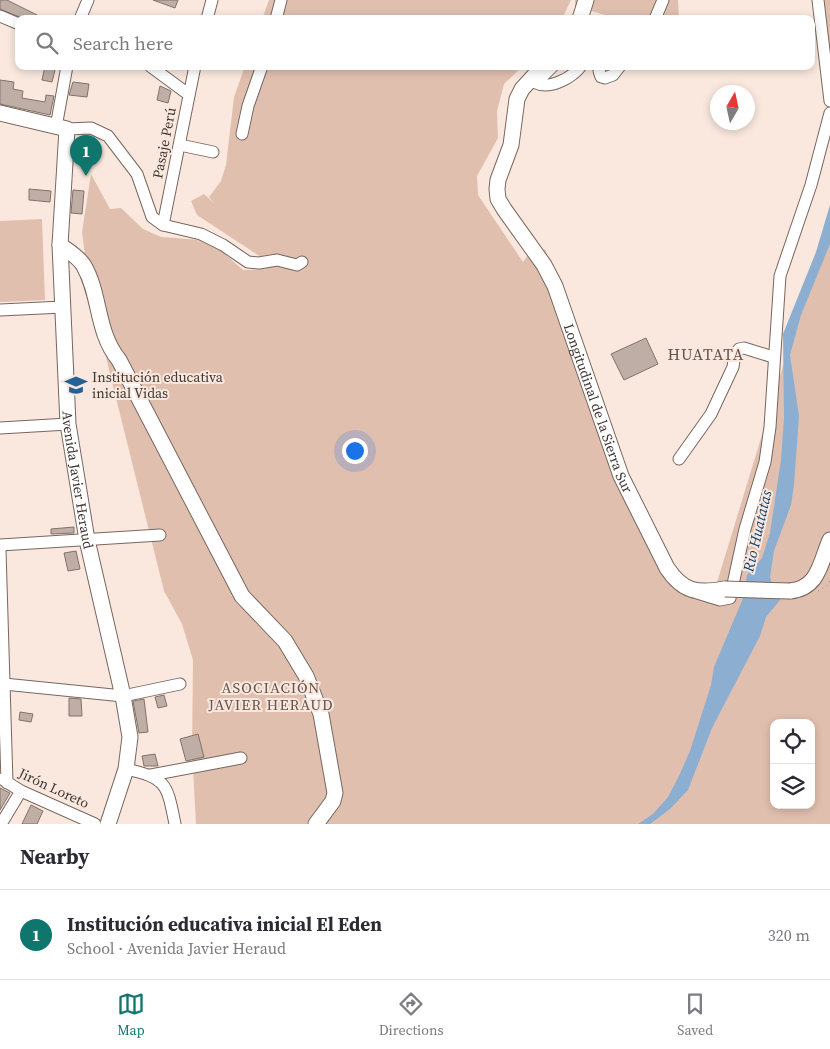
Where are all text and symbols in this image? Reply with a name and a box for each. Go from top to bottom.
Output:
search box [15,15,815,70]
icon: search [33,29,61,57]
text: Search here [73,30,173,56]
north arrow [710,85,755,130]
street label: Pasaje Perú [147,106,181,180]
pin: 1 [70,135,102,176]
street label: Longitudinal de la Sierra Sur [559,321,638,496]
district label: HUATATA [668,343,744,365]
place label: Institución educativa inicial Vidas [92,367,224,403]
school or university icon: Institución educativa inicial Vidas [63,372,89,398]
street label: Avenida Javier Heraud [57,411,99,551]
your location [342,438,368,464]
water label: Rio Huatatas [737,488,777,575]
district label: ASOCIACIÓN JAVIER HERAUD [207,677,334,715]
map controls [770,719,815,809]
button: locate [770,719,815,764]
street label: Jirón Loreto [15,763,93,813]
button: layers [770,764,815,809]
text: Nearby [20,842,90,871]
text: Institución educativa inicial El Eden [67,911,382,937]
text: 1 [32,924,40,946]
text: 320 m [768,924,810,946]
text: School · Avenida Javier Heraud [67,937,286,959]
tab: Map [117,990,145,1040]
tab: Directions [379,990,443,1040]
tab: Saved [677,990,713,1040]

